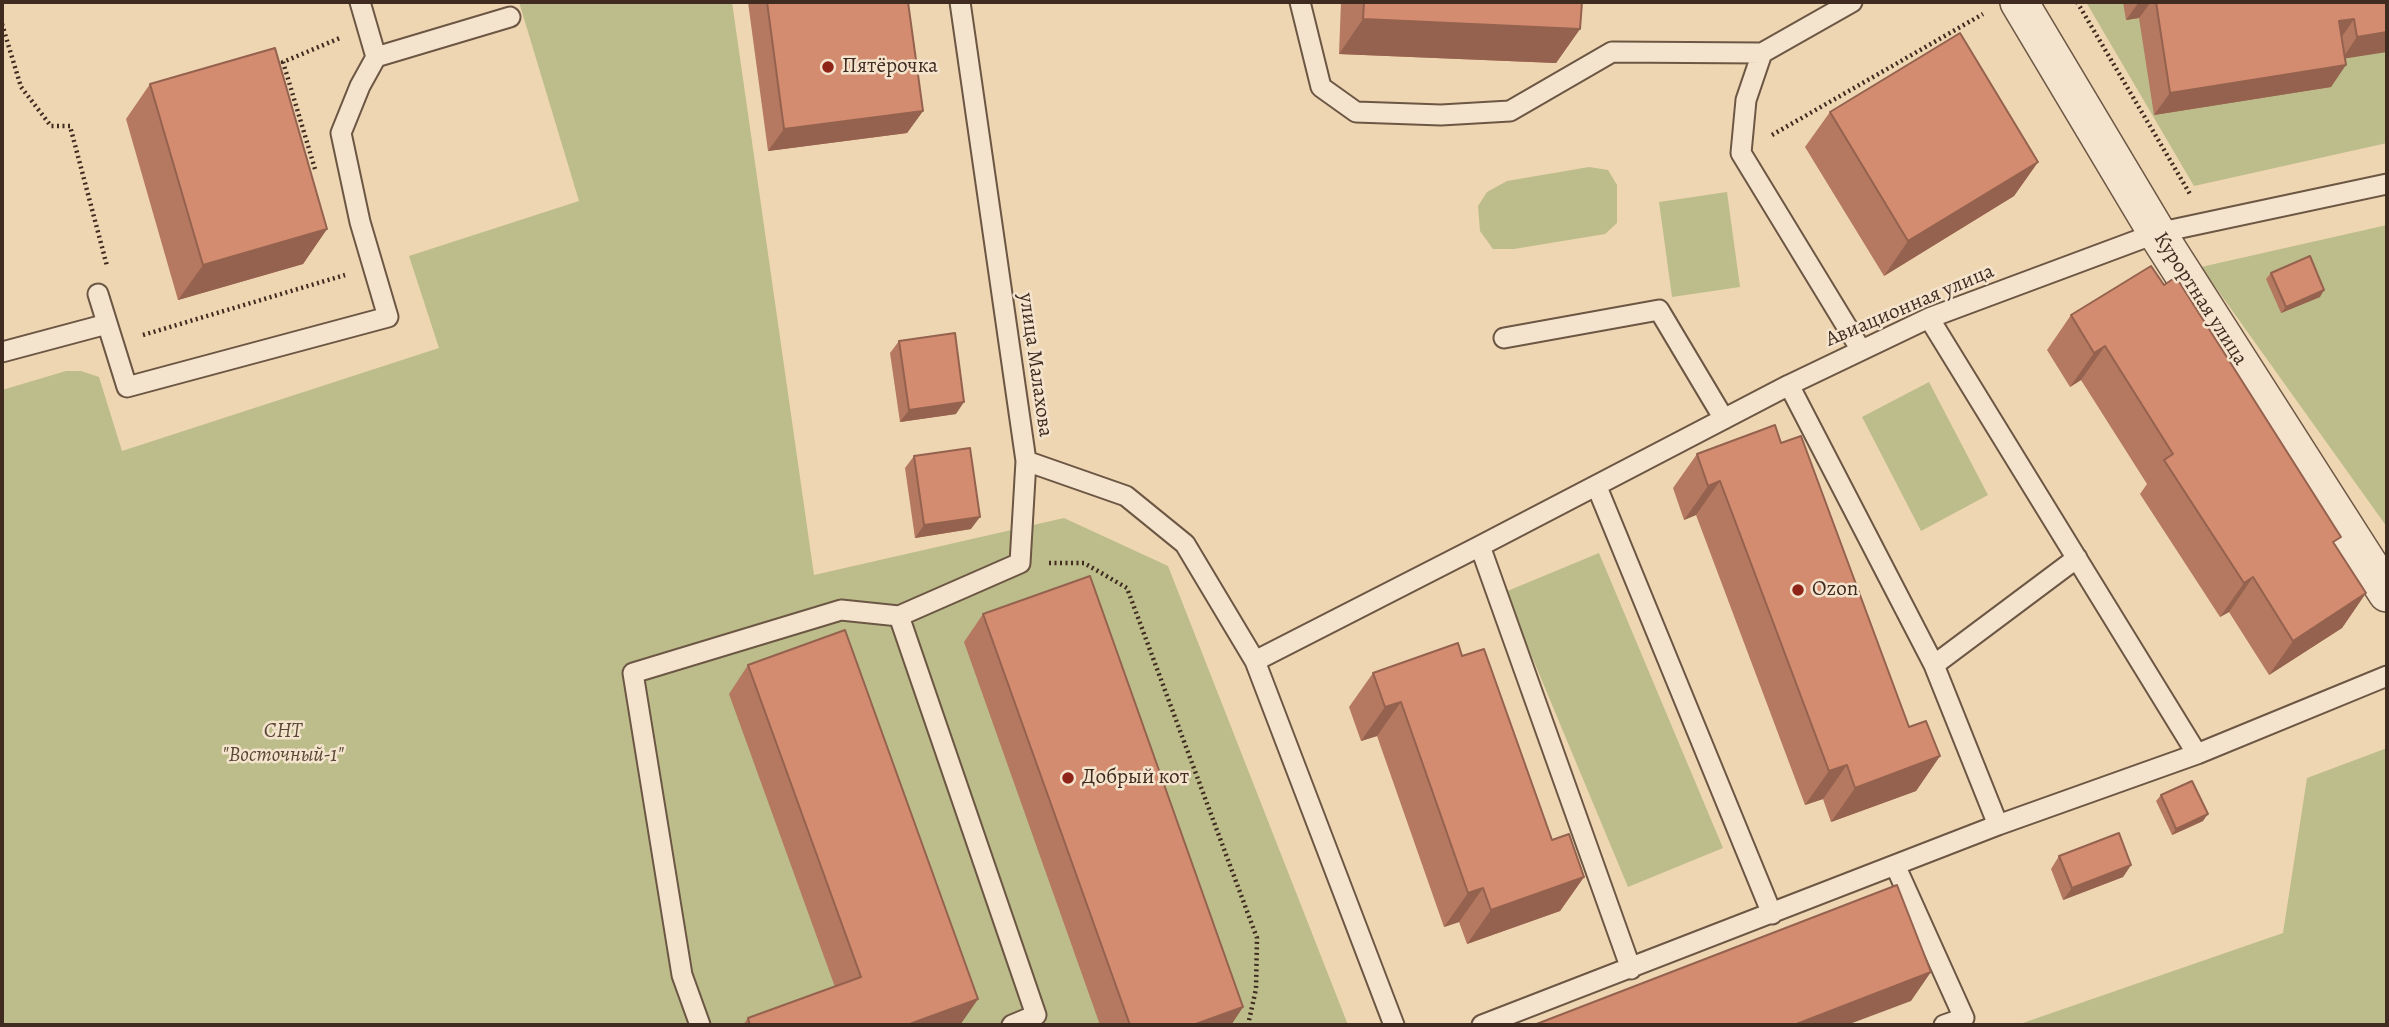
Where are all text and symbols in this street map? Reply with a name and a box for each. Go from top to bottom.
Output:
place label: Пятёрочка [842,54,938,80]
marker: Пятёрочка [820,59,836,75]
street label: Курортная улица [2147,228,2253,370]
street label: Авиационная улица [1822,259,1998,353]
street label: улица Малахова [1012,291,1058,439]
place label: Ozon [1812,577,1858,603]
marker: Ozon [1790,582,1806,598]
park label: СНТ "Восточный-1" [222,719,344,769]
place label: Добрый кот [1082,765,1189,791]
marker: Добрый кот [1060,770,1076,786]

